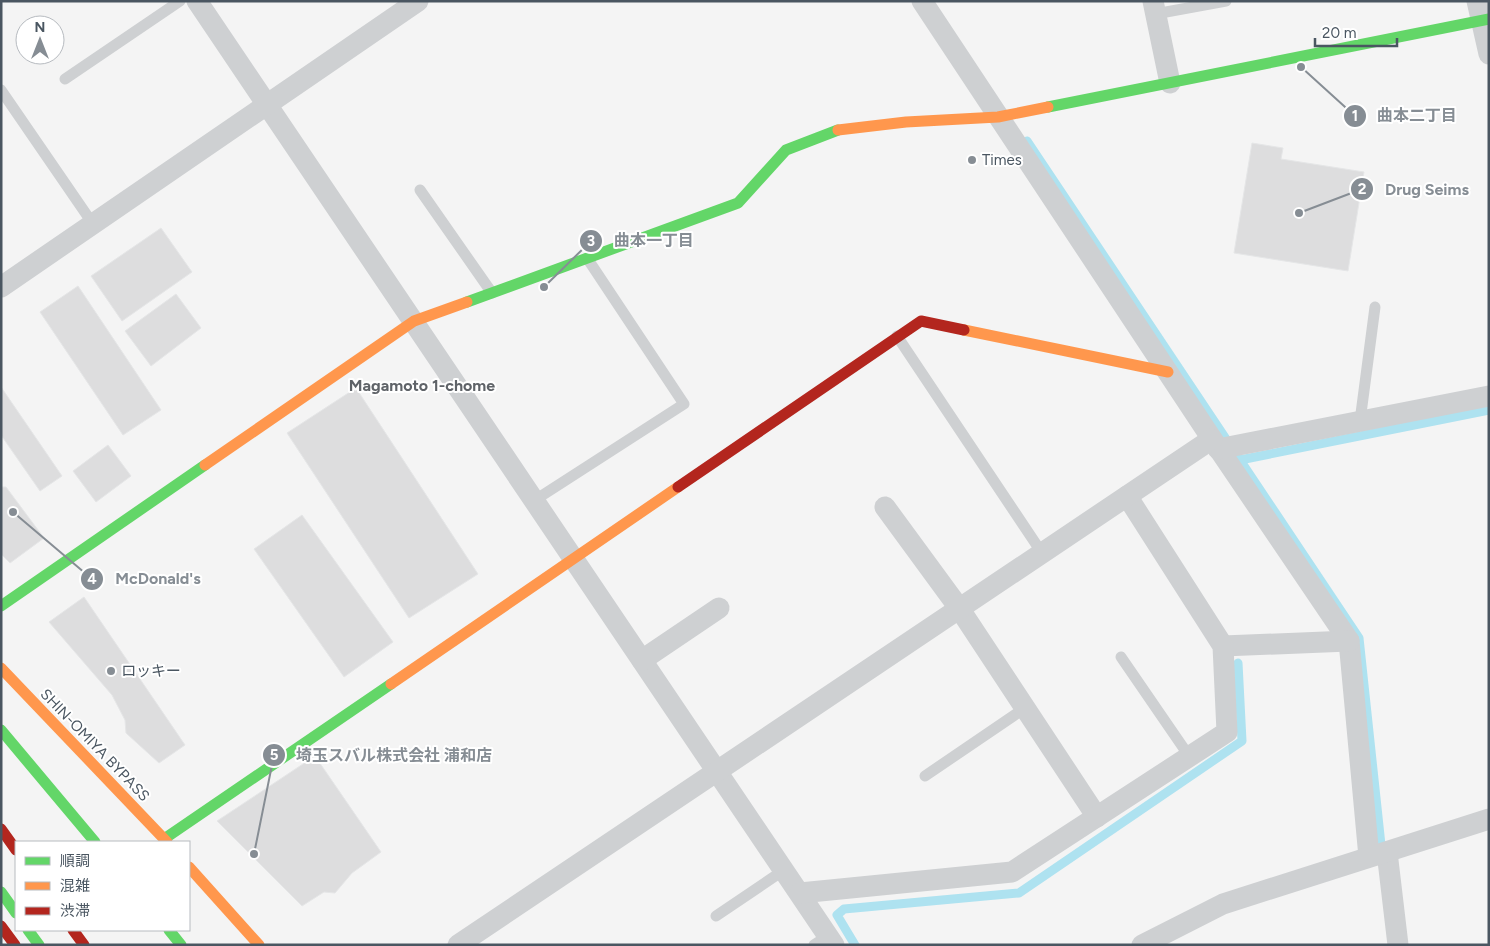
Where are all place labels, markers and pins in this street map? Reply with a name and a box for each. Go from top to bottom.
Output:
callout: 曲本二丁目 [1342,100,1467,131]
place label: Times [982,151,1022,169]
marker: Times [966,154,978,166]
callout: Drug Seims [1350,174,1479,205]
callout: 曲本一丁目 [579,225,704,256]
callout: McDonald's [80,563,210,594]
place label: ロッキー [121,662,181,680]
marker: ロッキー [105,665,117,677]
callout: 埼玉スバル株式会社 浦和店 [261,740,502,771]

